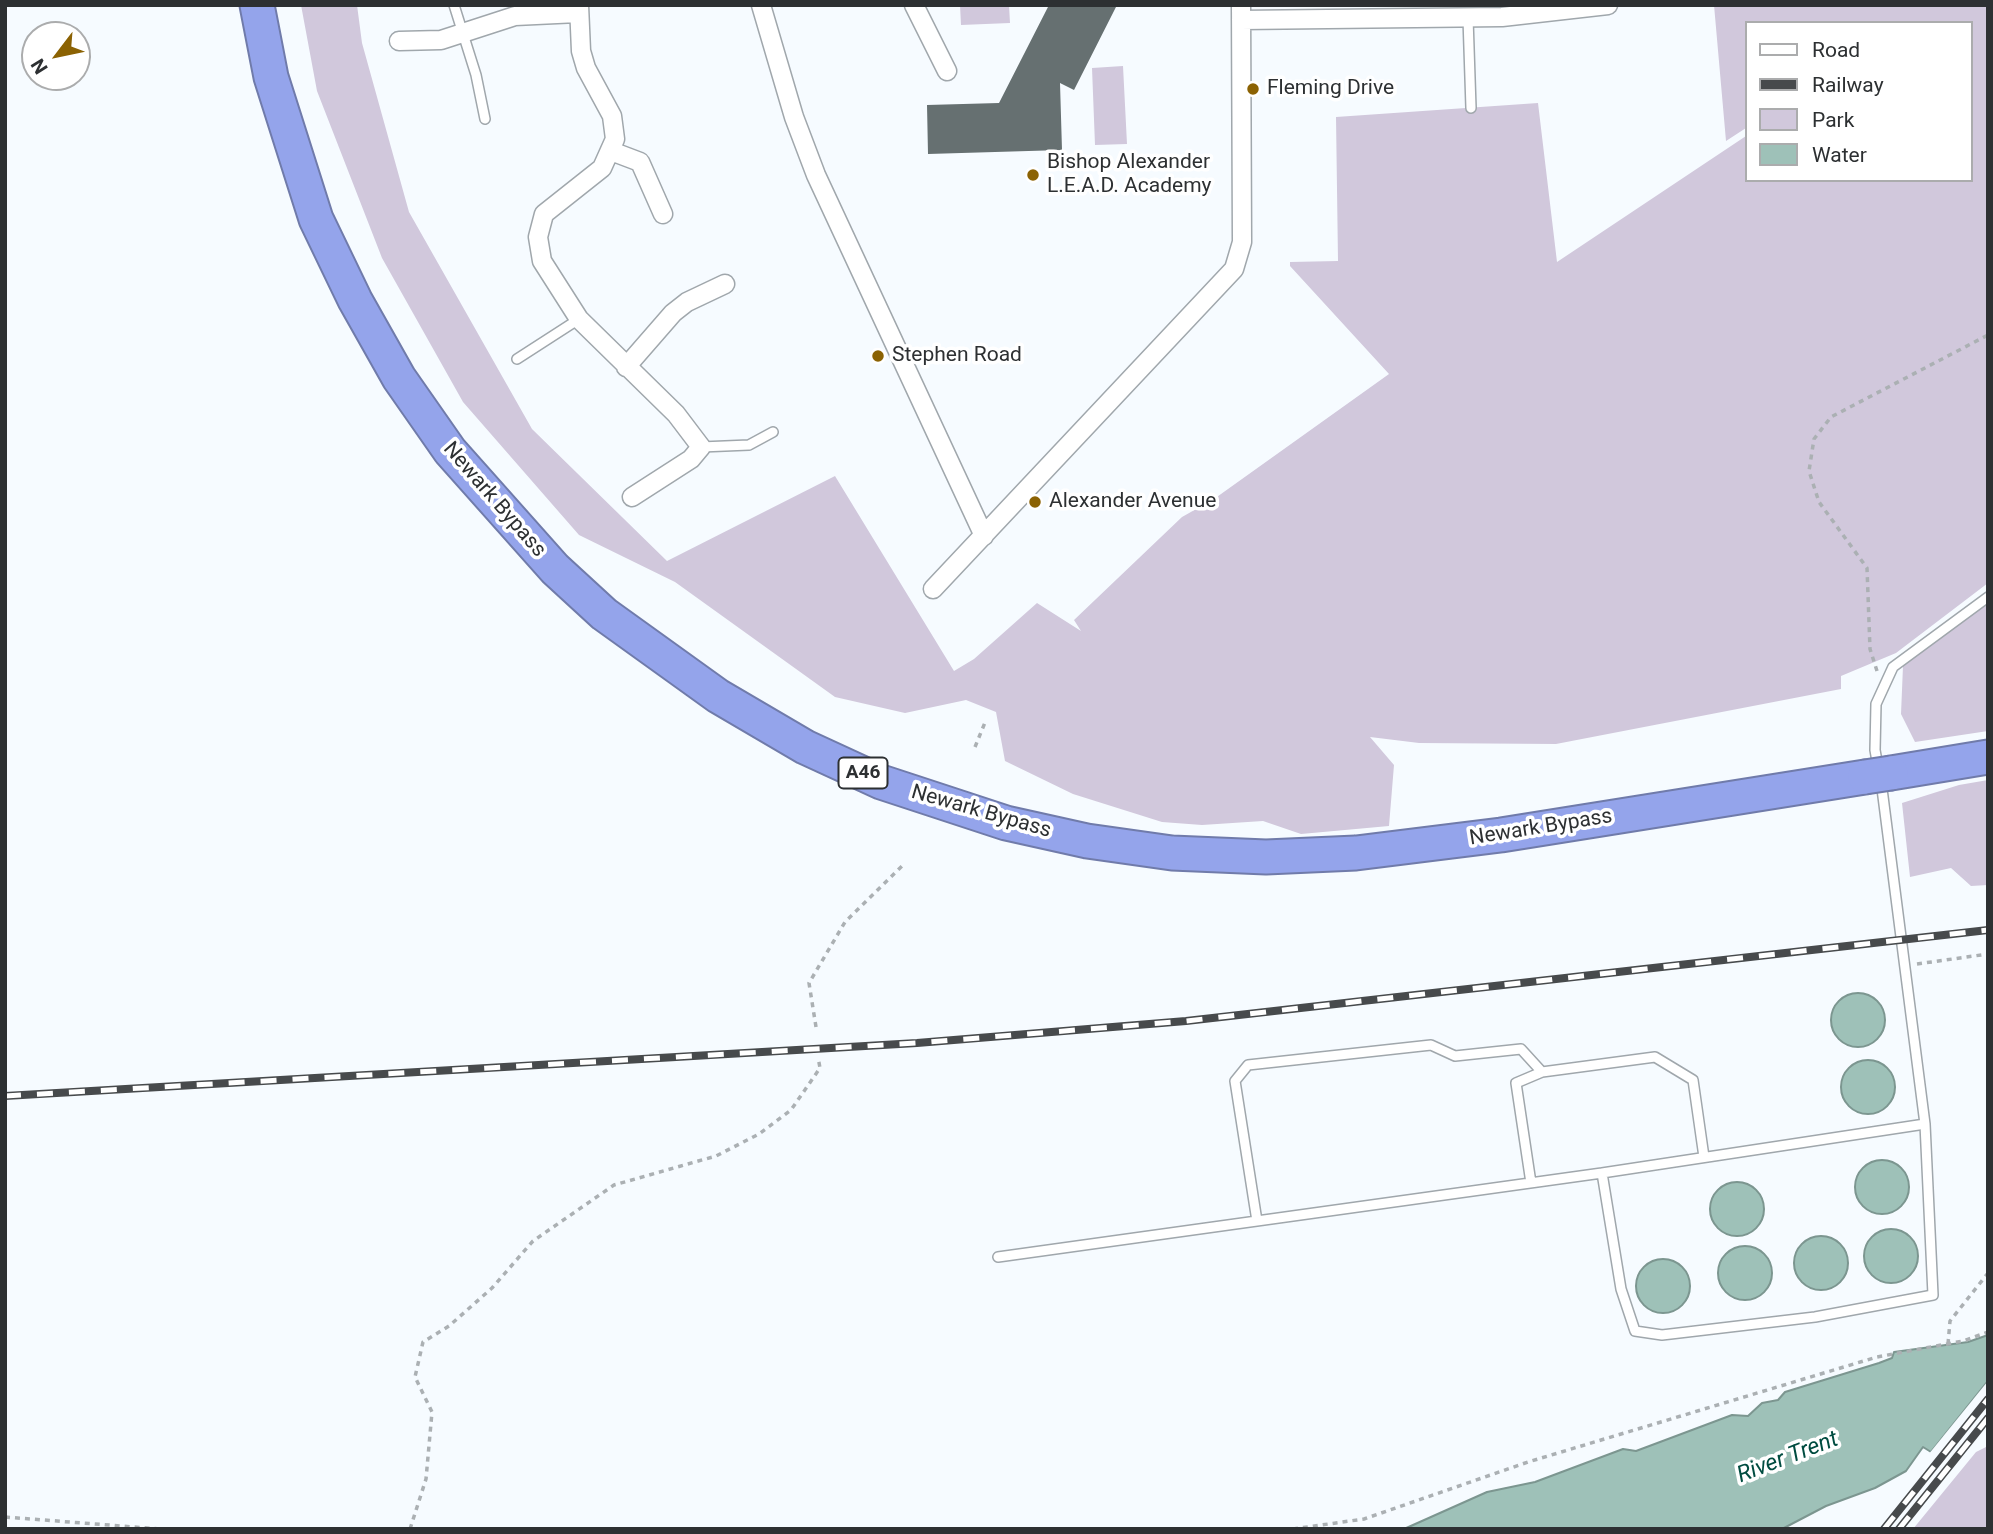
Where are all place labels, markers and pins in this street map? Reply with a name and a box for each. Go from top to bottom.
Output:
place label: Fleming Drive [1267,76,1394,102]
marker: Fleming Drive [1245,81,1261,97]
place label: Bishop Alexander L.E.A.D. Academy [1047,150,1211,200]
marker: Bishop Alexander L.E.A.D. Academy [1025,167,1041,183]
place label: Stephen Road [892,343,1022,369]
marker: Stephen Road [870,348,886,364]
place label: Alexander Avenue [1049,489,1216,515]
marker: Alexander Avenue [1027,494,1043,510]

